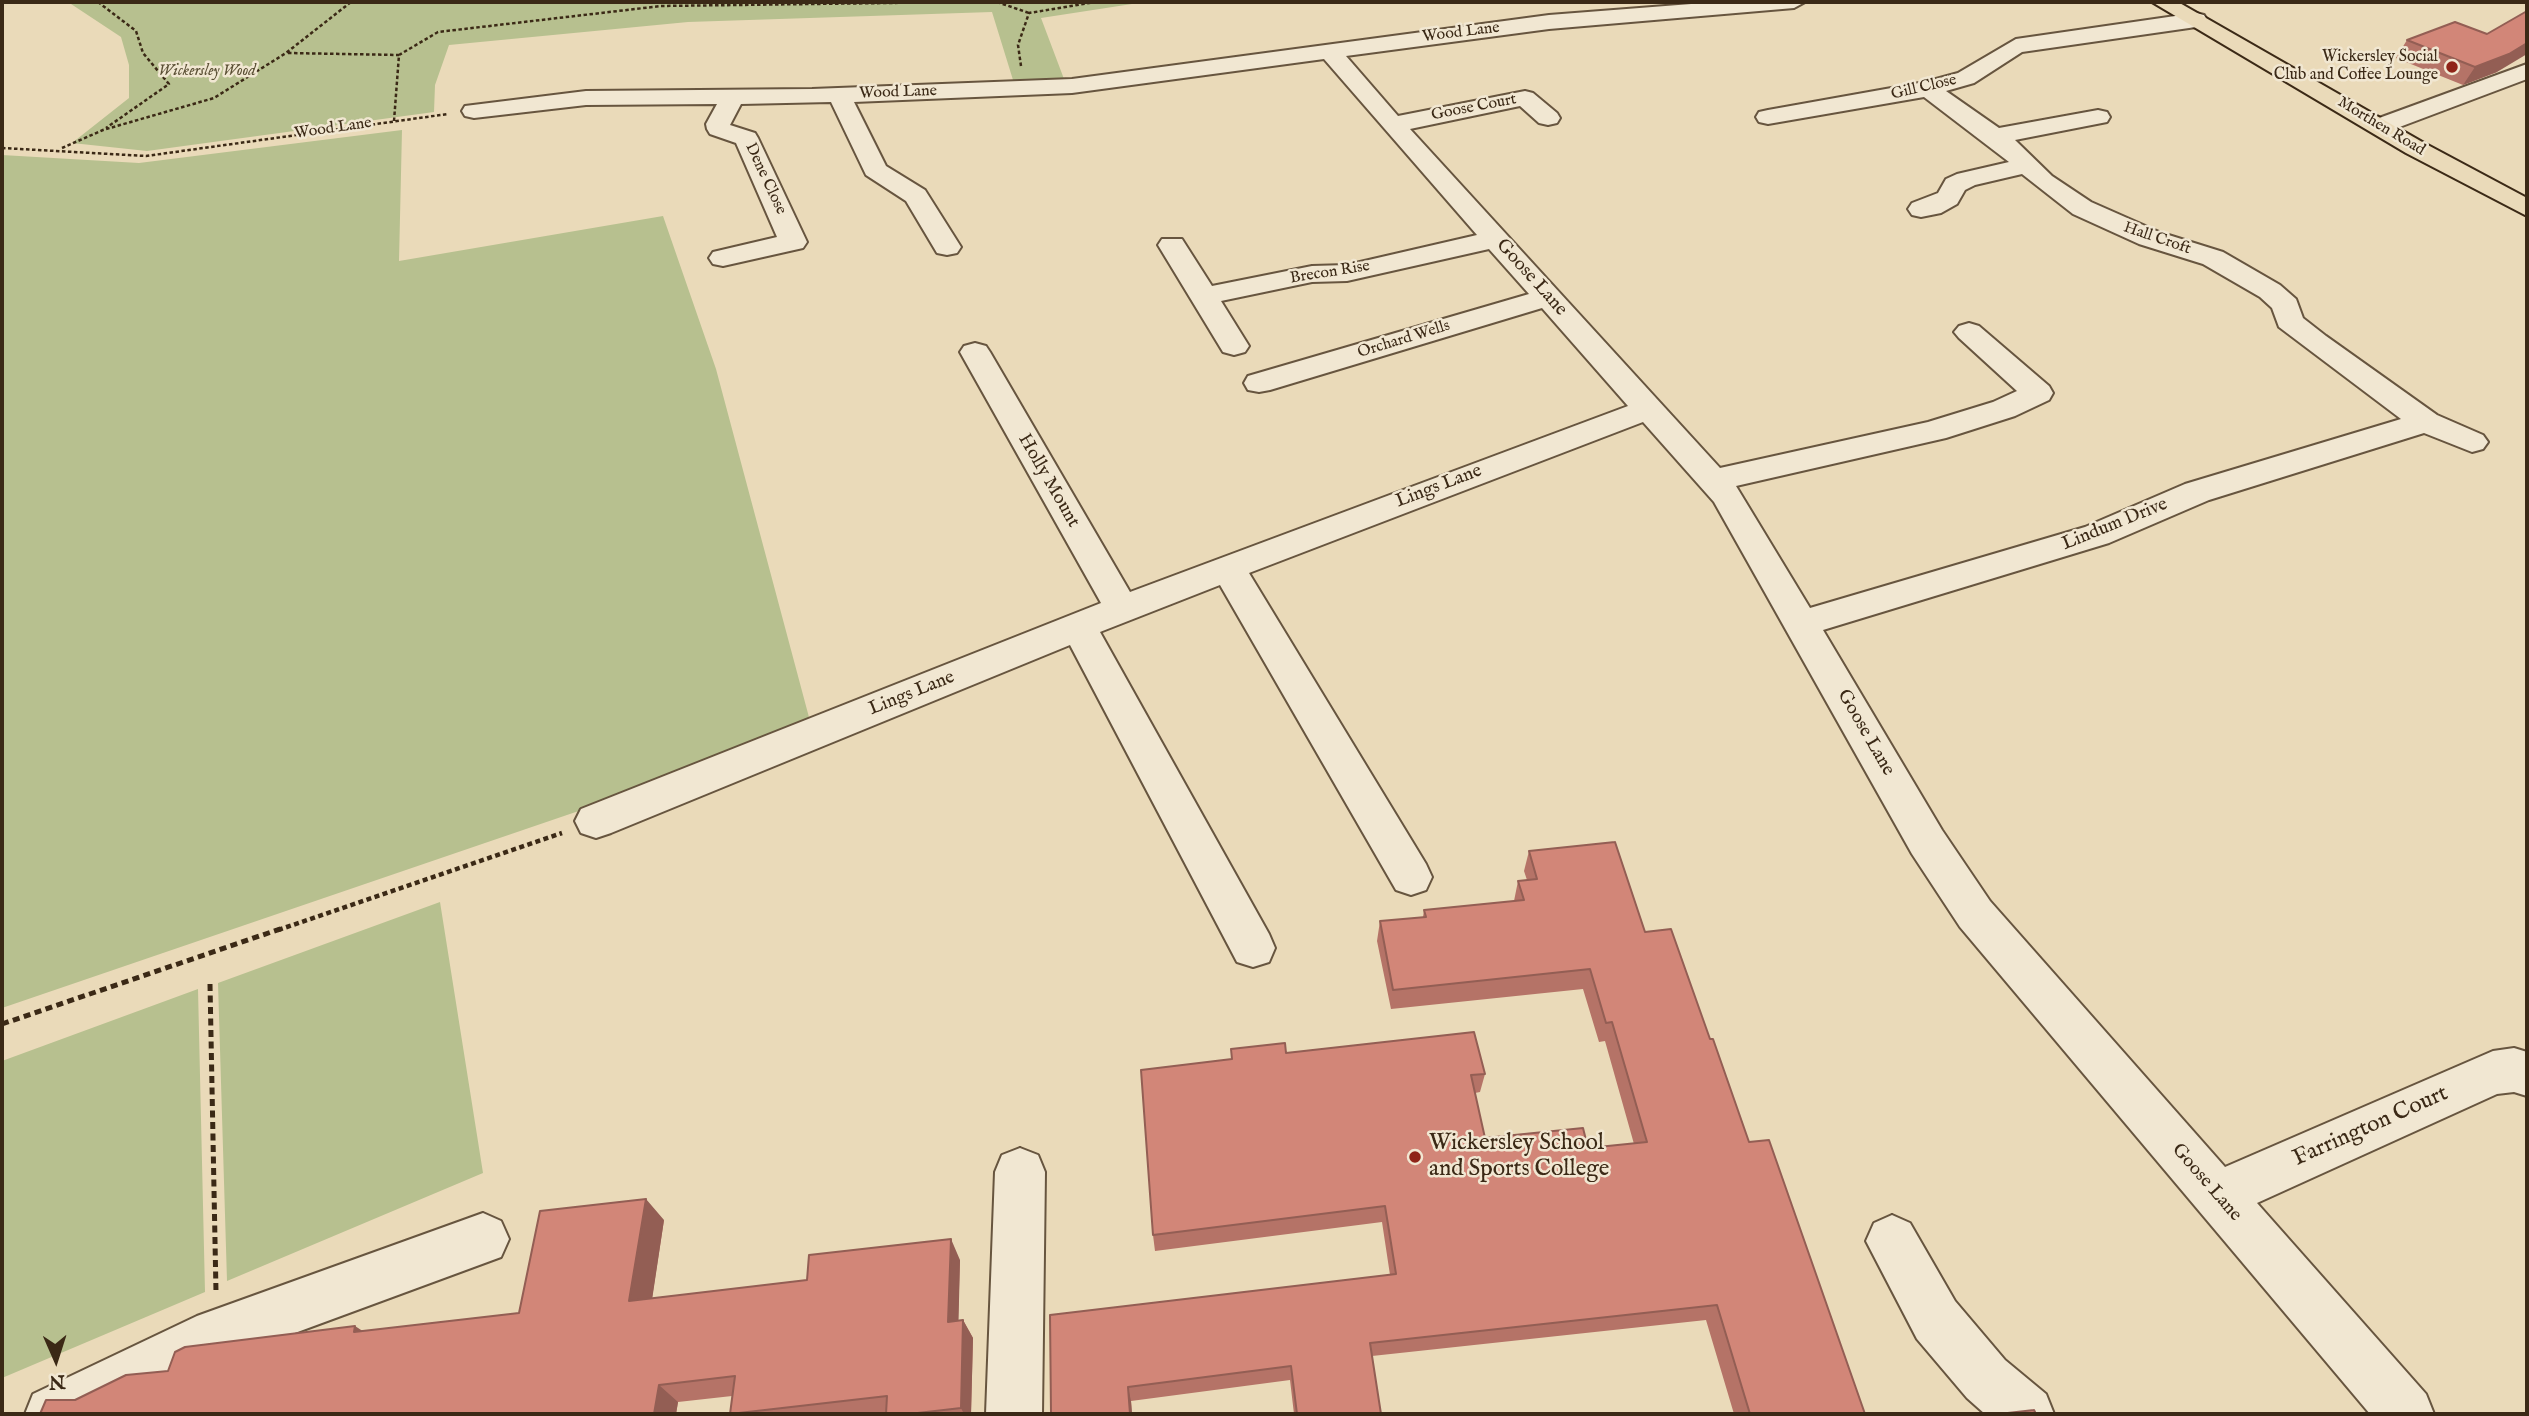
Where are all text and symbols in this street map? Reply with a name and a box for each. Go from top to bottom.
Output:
street label: Wood Lane [1421,19,1501,47]
place label: Wickersley Social Club and Coffee Lounge [2274,48,2438,86]
marker: Wickersley Social Club and Coffee Lounge [2444,59,2460,75]
park label: Wickersley Wood [158,62,256,82]
street label: Gill Close [1889,71,1959,105]
street label: Wood Lane [859,82,937,104]
street label: Goose Court [1430,90,1518,126]
street label: Morthen Road [2334,93,2428,161]
street label: Wood Lane [293,114,373,144]
street label: Dene Close [740,140,790,218]
street label: Hall Croft [2121,219,2193,259]
street label: Goose Lane [1491,235,1571,321]
street label: Brecon Rise [1289,257,1371,289]
street label: Orchard Wells [1356,317,1452,363]
street label: Holly Mount [1012,430,1084,532]
street label: Lings Lane [1393,460,1485,514]
street label: Lindum Drive [2059,493,2171,557]
street label: Lings Lane [866,666,958,722]
street label: Goose Lane [1831,686,1899,780]
street label: Farrington Court [2289,1081,2453,1173]
place label: Wickersley School and Sports College [1429,1130,1609,1184]
street label: Goose Lane [2166,1139,2246,1227]
marker: Wickersley School and Sports College [1407,1149,1423,1165]
north arrow [21,1325,91,1395]
text: N [48,1369,66,1393]

